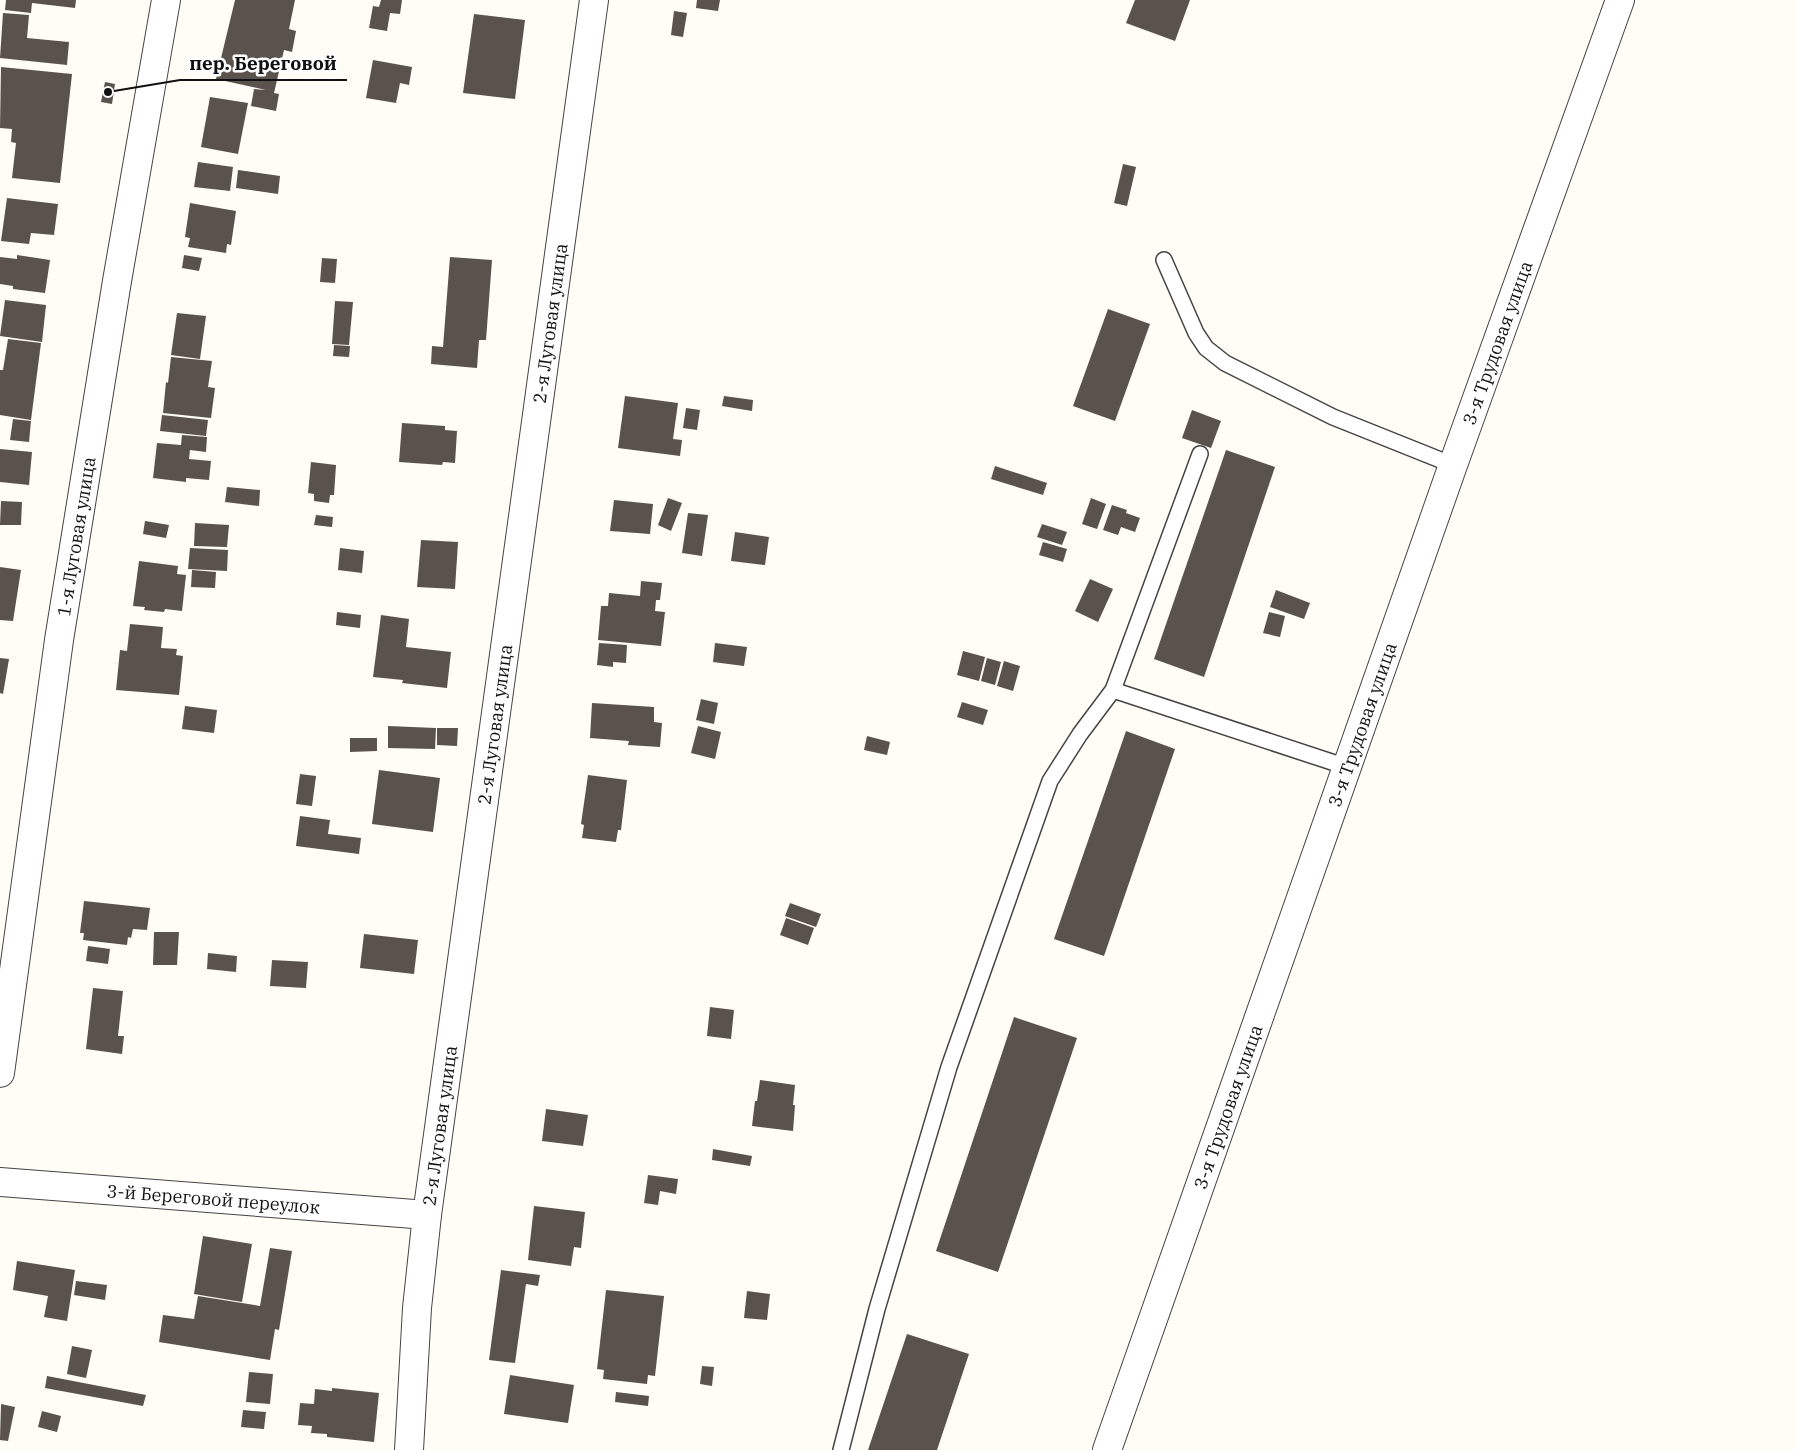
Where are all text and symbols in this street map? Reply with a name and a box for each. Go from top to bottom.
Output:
callout: пер. Береговой [180,46,347,80]
text: пер. Береговой [189,51,337,75]
street label: 2-я Луговая улица [527,241,572,405]
street label: 3-я Трудовая улица [1457,257,1537,428]
street label: 1-я Луговая улица [52,455,100,618]
street label: 3-я Трудовая улица [1322,639,1401,810]
street label: 2-я Луговая улица [472,643,517,806]
street label: 3-я Трудовая улица [1188,1021,1267,1192]
street label: 2-я Луговая улица [417,1044,462,1207]
street label: 3-й Береговой переулок [106,1179,321,1218]

